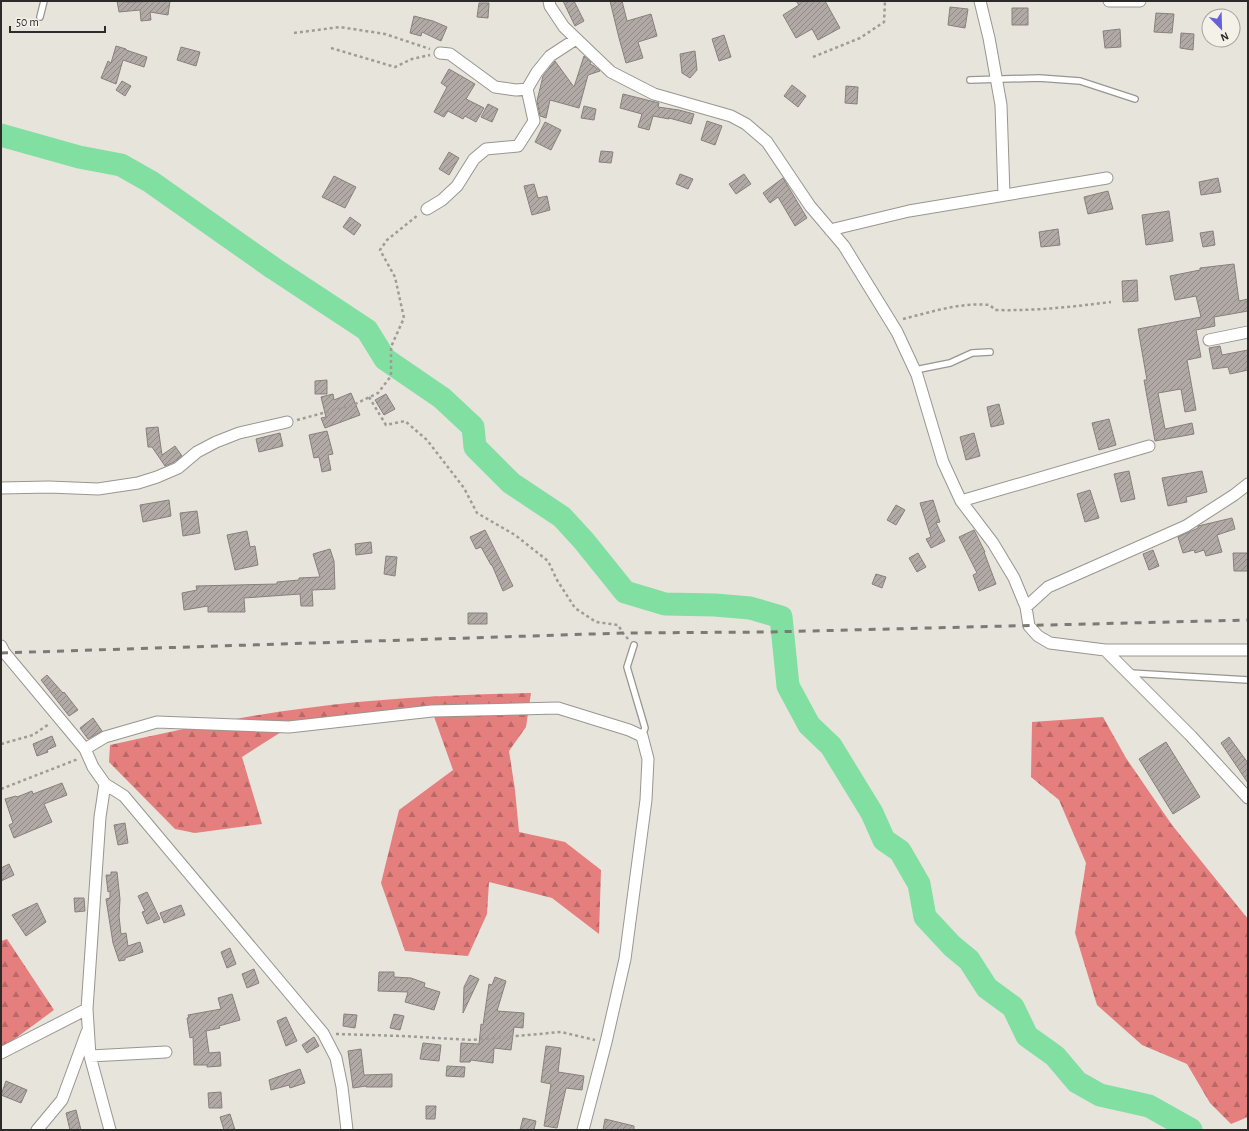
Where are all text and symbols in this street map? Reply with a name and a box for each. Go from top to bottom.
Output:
scale bar [10,8,105,34]
north arrow [1201,8,1241,48]
text: 50 m [16,16,39,28]
text: N [1219,30,1230,43]

